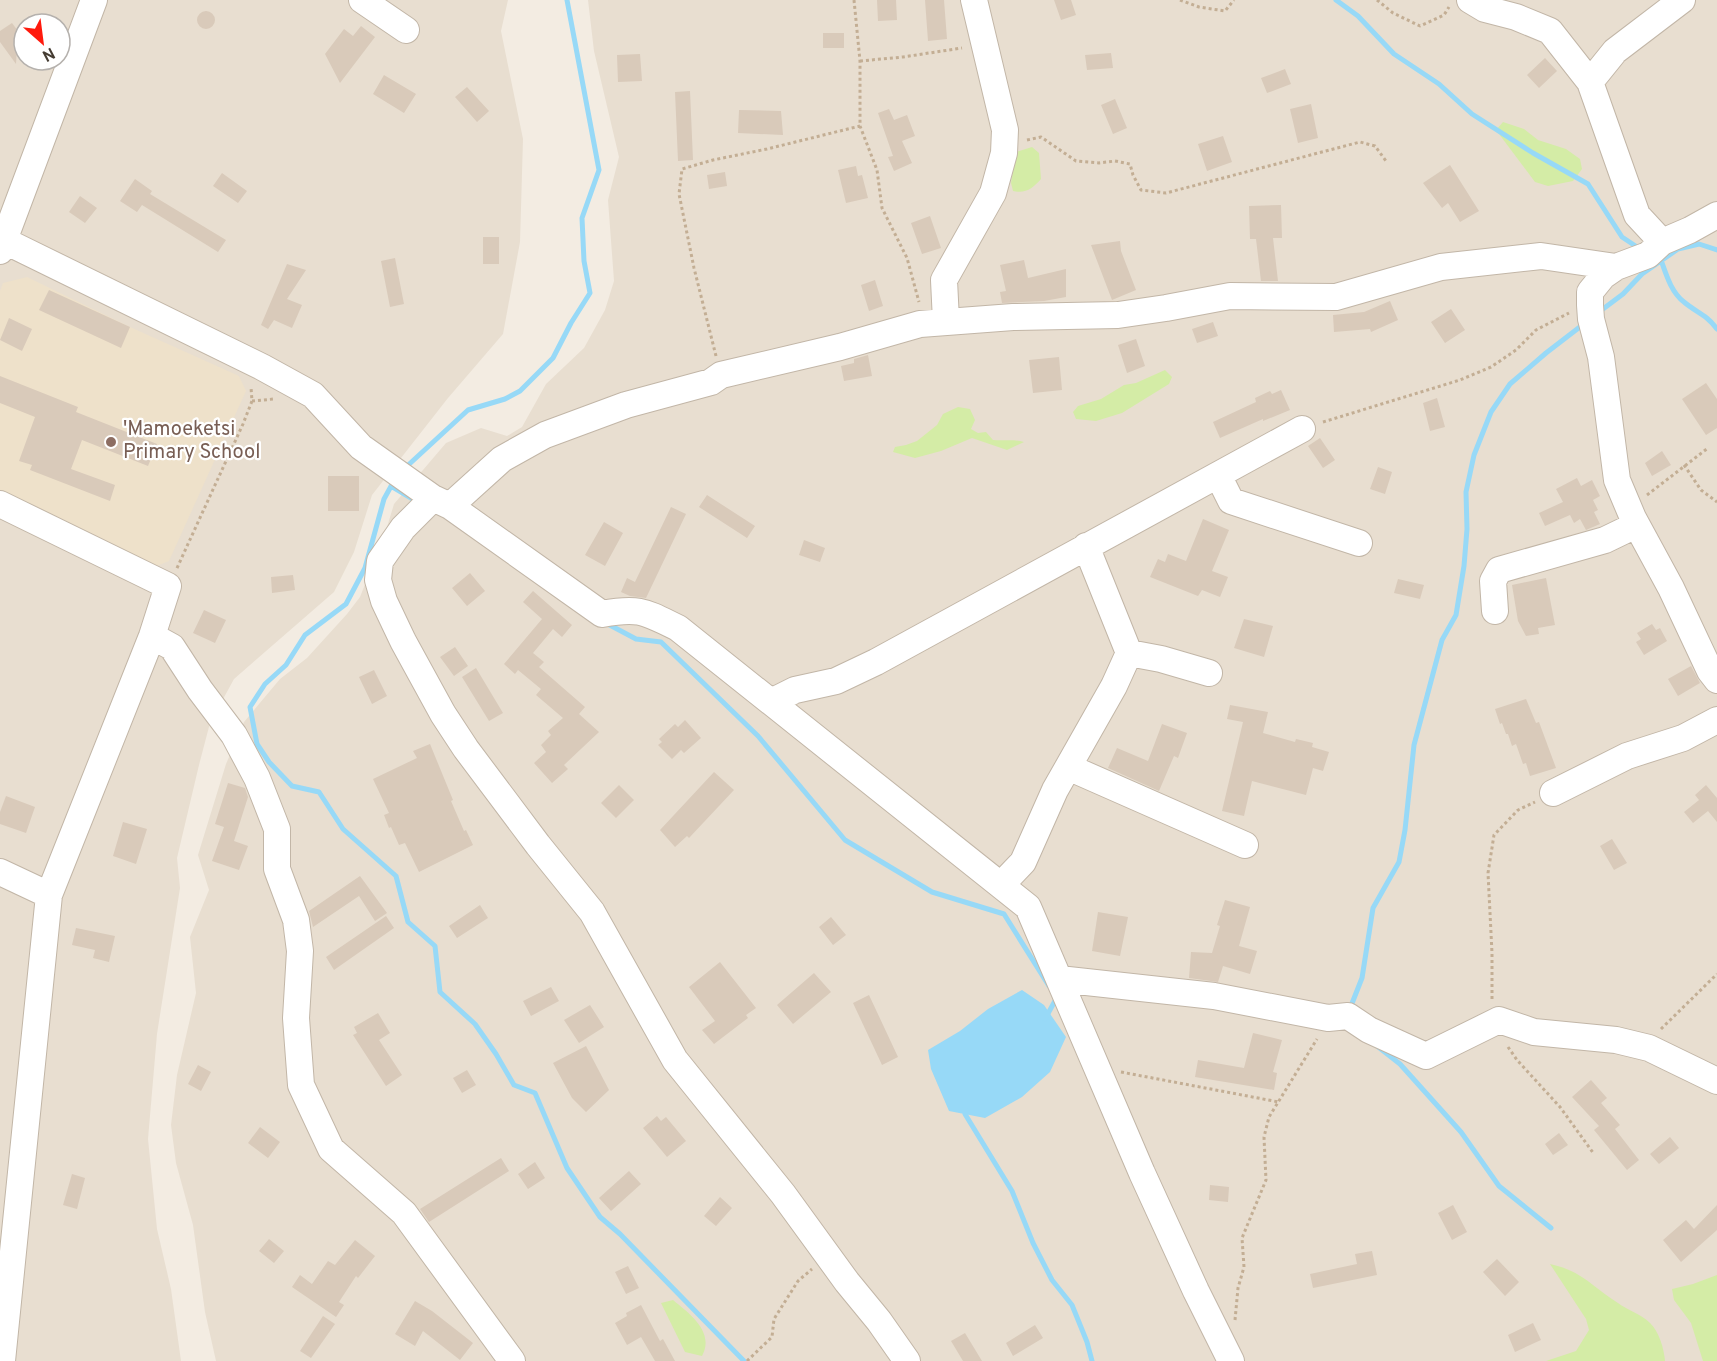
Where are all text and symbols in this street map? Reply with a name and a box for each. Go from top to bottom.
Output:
north arrow [12,12,72,72]
text: N [38,42,58,65]
place label: 'Mamoeketsi Primary School [123,417,260,466]
marker: 'Mamoeketsi Primary School [104,435,118,449]

